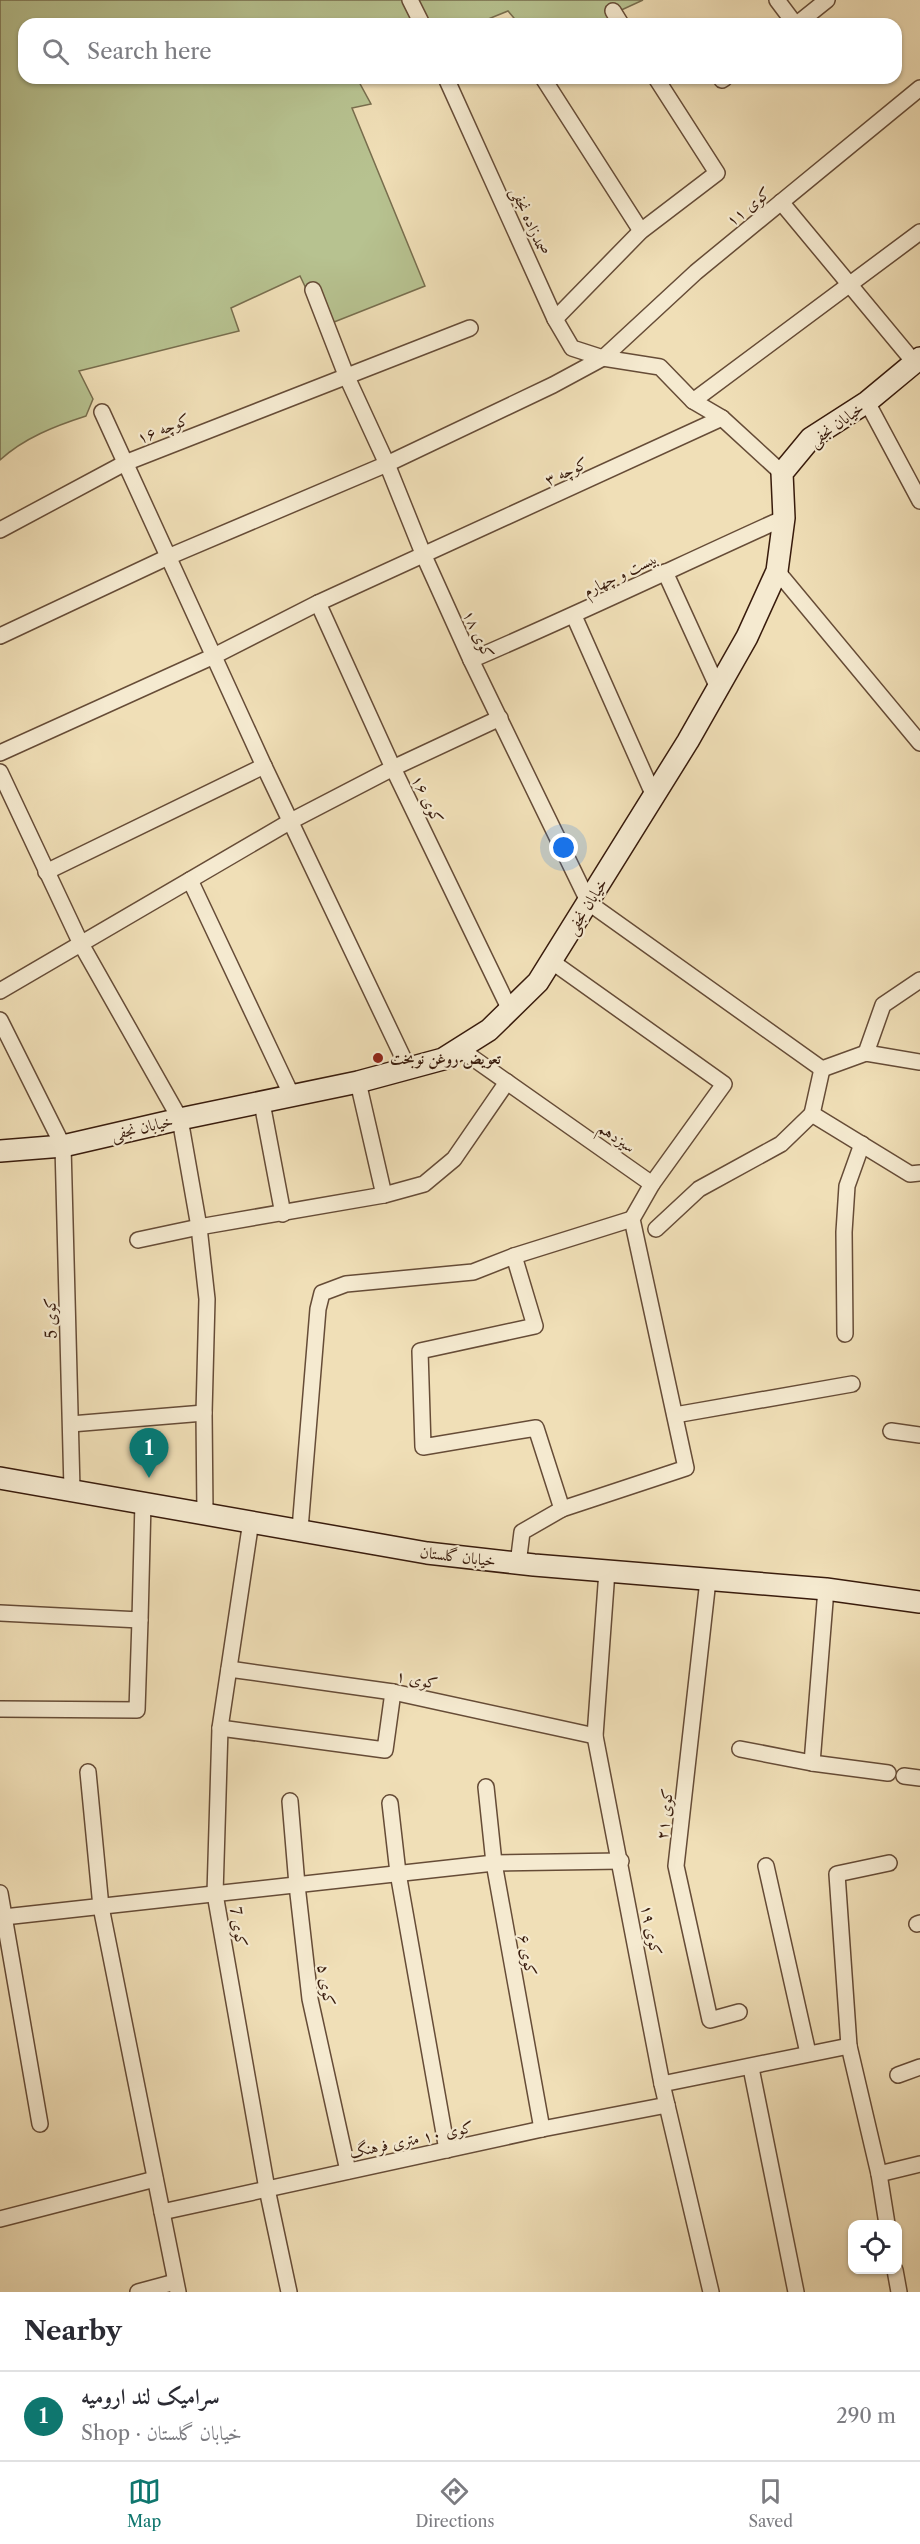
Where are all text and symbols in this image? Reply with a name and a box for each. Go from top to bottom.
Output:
search box [18,18,902,84]
icon: search [39,35,72,68]
text: Search here [87,38,212,65]
street label: کوی ۱۱ [722,182,775,231]
street label: صمدزاده نجفی [505,184,555,259]
street label: خیابان نجفی [805,397,868,452]
street label: کوچه ۱۶ [134,408,193,449]
street label: کوچه ۳ [541,452,592,491]
street label: بیست و چهارم [580,548,662,605]
street label: کوی ۱۸ [458,607,499,662]
street label: کوی ۱۶ [407,772,448,827]
your location [549,833,578,862]
street label: خیابان نجفی [561,874,613,939]
place label: تعویض روغن نوبخت [390,1048,502,1070]
marker: تعویض روغن نوبخت [371,1051,385,1065]
street label: خیابان نجفی [109,1110,175,1146]
street label: سیزدهم [591,1117,639,1162]
street label: کوی 5 [39,1297,62,1339]
pin: 1 [130,1428,168,1478]
street label: خیابان گلستان [419,1541,497,1571]
street label: کوی ۱ [394,1665,440,1694]
street label: کوی ۲۱ [651,1787,678,1841]
street label: کوی ۱۹ [636,1903,667,1957]
street label: کوی 7 [225,1905,252,1949]
street label: کوی ۶ [514,1933,541,1978]
street label: کوی ۵ [313,1963,340,2007]
street label: کوی ۱۰ متری فرهنگ [347,2116,475,2163]
map controls [848,2220,902,2274]
button: locate [848,2220,902,2274]
text: Nearby [24,2315,122,2347]
text: سرامیک لند ارومیه [81,2383,220,2410]
text: 1 [39,2404,48,2428]
text: 290 m [836,2404,896,2428]
text: Shop · خیابان گلستان [81,2421,242,2445]
tab: Map [127,2475,161,2531]
tab: Directions [415,2475,494,2531]
tab: Saved [749,2475,793,2531]

